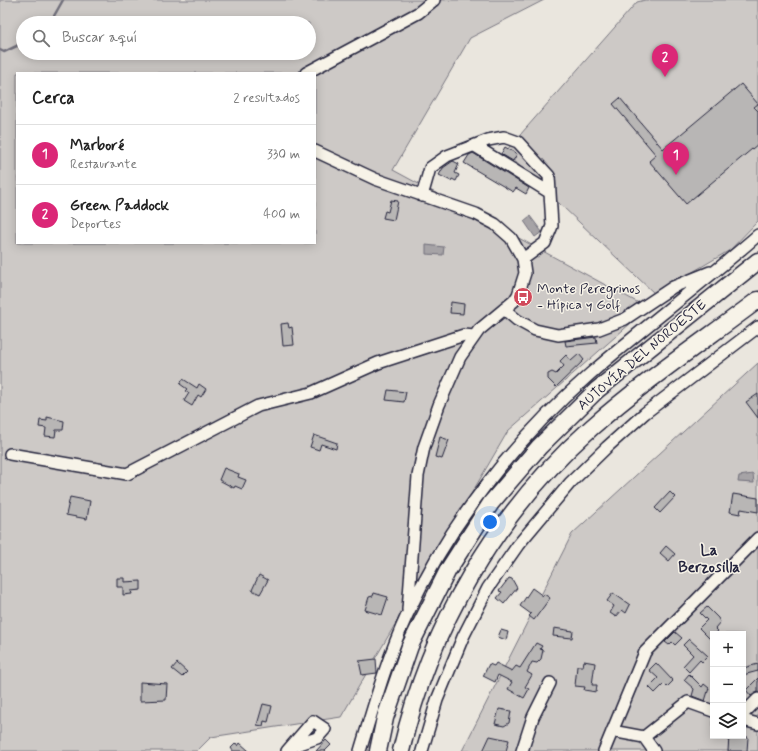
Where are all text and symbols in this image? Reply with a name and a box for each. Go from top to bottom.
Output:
search box [16,16,316,60]
icon: search [30,27,52,49]
text: Buscar aquí [62,28,137,48]
pin: 2 [652,44,678,77]
text: Cerca [32,87,75,109]
text: 2 resultados [233,90,300,107]
text: Marboré [70,136,124,156]
pin: 1 [663,142,689,175]
text: 1 [42,146,48,163]
text: 330 m [267,146,300,163]
text: Restaurante [70,156,137,173]
text: Green Paddock [70,196,169,216]
text: 2 [42,206,48,223]
text: 400 m [263,206,300,223]
text: Deportes [70,216,121,233]
place label: Monte Peregrinos - Hípica y Golf [537,280,641,314]
bus stop icon: Monte Peregrinos - Hípica y Golf [512,286,534,308]
street label: AUTOVÍA DEL NOROESTE [574,296,710,414]
your location [480,512,500,532]
district label: La Berzosilla [678,541,740,578]
map controls [710,631,746,739]
button: + [710,631,746,667]
button: − [710,667,746,703]
button: layers [710,703,746,739]

